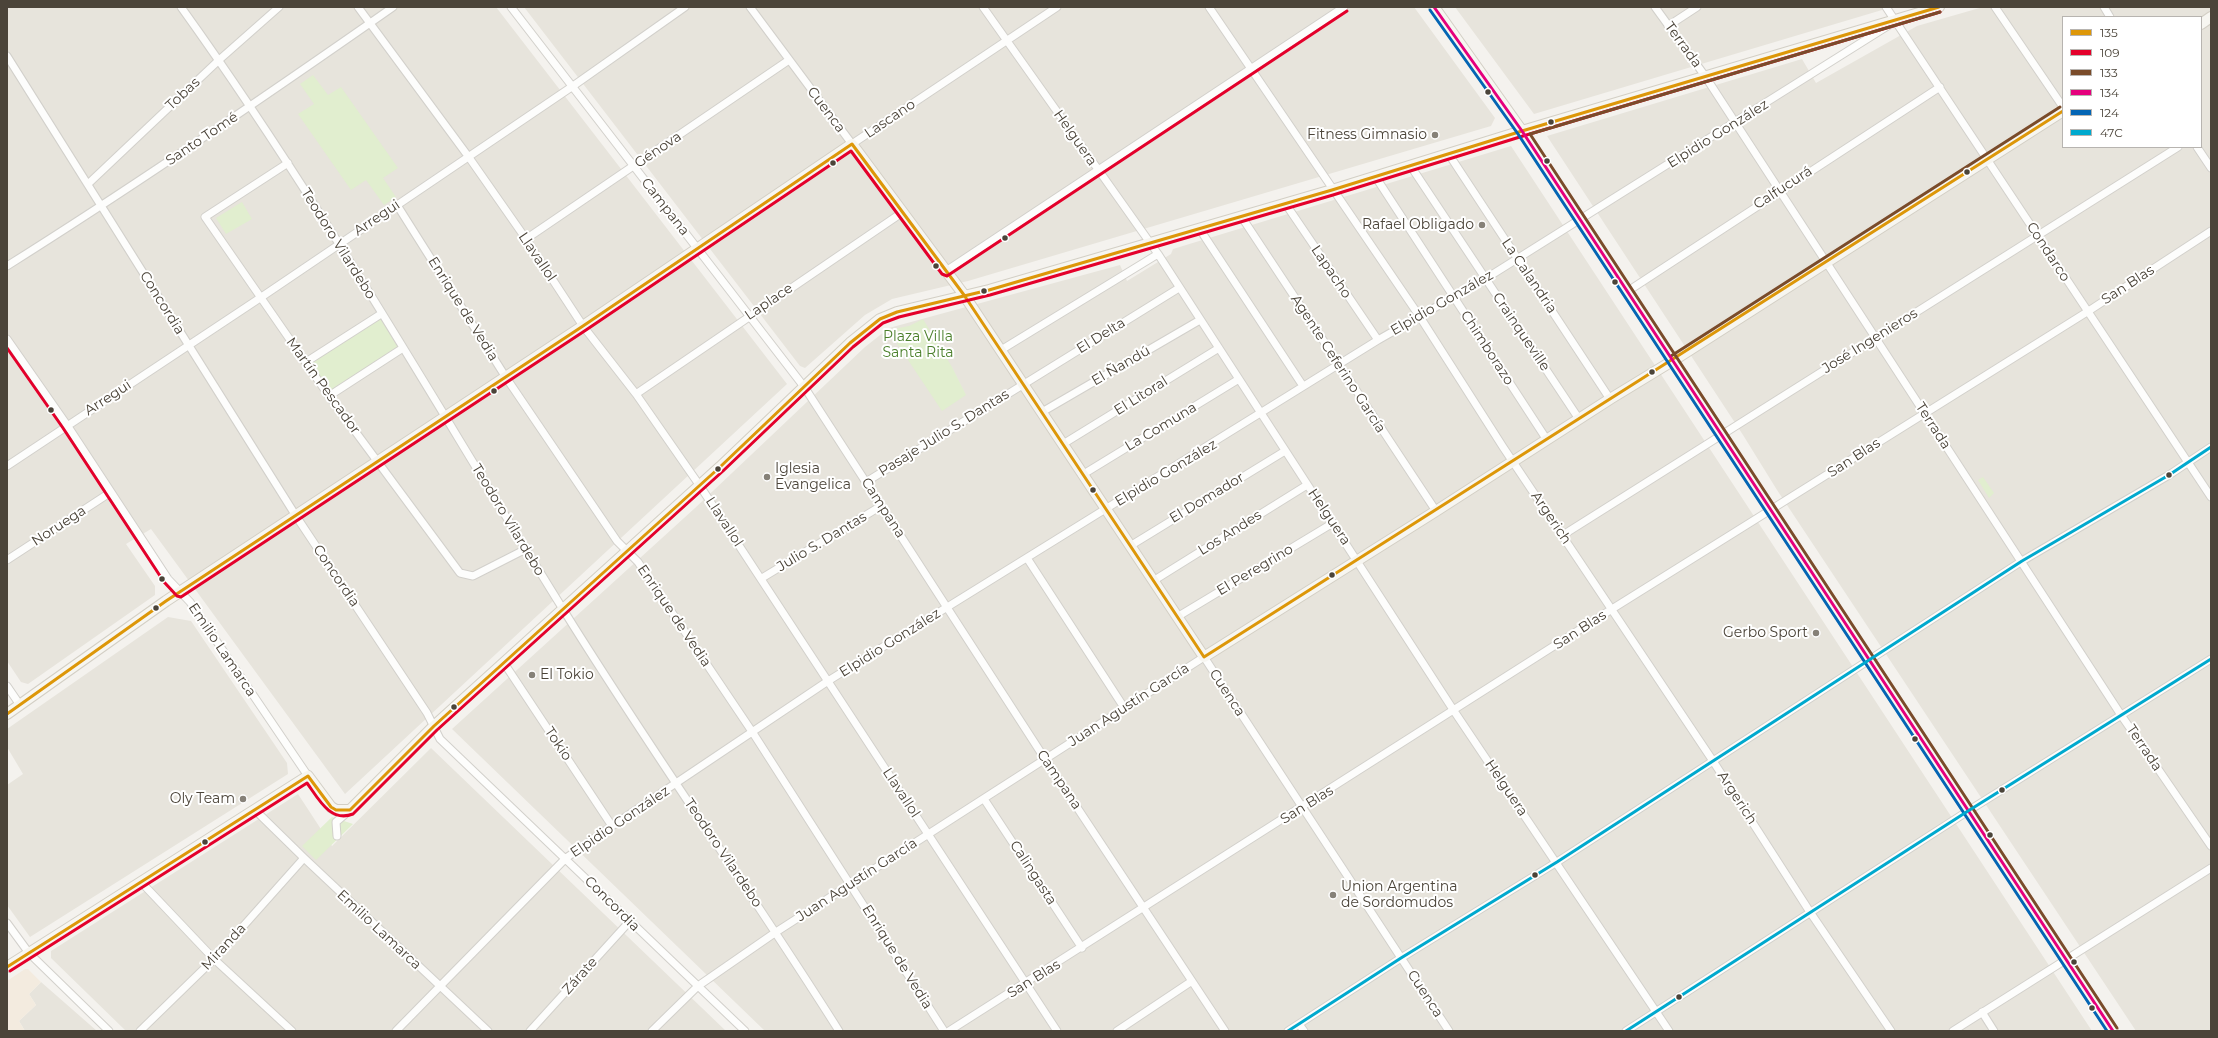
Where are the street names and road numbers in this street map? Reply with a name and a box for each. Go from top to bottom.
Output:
street label: Terrada [1661,19,1705,71]
street label: Tobas [162,74,204,114]
street label: Cuenca [803,84,849,136]
street label: Lascano [861,96,919,142]
street label: Elpidio González [1664,96,1772,172]
street label: Helguera [1050,107,1100,169]
street label: Santo Tomé [163,109,241,169]
street label: Génova [631,128,685,172]
street label: Calfucurá [1751,163,1815,213]
street label: Campana [637,175,693,239]
street label: Teodoro Vilardebo [297,185,379,303]
street label: Arregui [351,196,403,240]
street label: Condarco [2023,219,2073,285]
street label: Llavallol [514,229,560,285]
street label: La Calandria [1498,235,1560,317]
street label: Lapacho [1307,242,1355,302]
street label: Enrique de Vedia [424,254,502,364]
street label: San Blas [2099,262,2157,308]
street label: Elpidio González [1388,267,1496,339]
street label: Concordia [136,268,188,338]
street label: Laplace [742,280,796,324]
street label: Crainqueville [1489,290,1553,374]
street label: Agente Ceferino García [1287,292,1389,436]
street label: José Ingenieros [1819,305,1921,377]
street label: Chimborazo [1457,308,1517,388]
street label: El Delta [1074,315,1128,357]
street label: Martín Pescador [282,334,364,438]
street label: El Ñandú [1089,343,1153,389]
street label: El Litoral [1111,373,1171,419]
street label: Arregui [82,377,134,419]
street label: Pasaje Julio S. Dantas [876,386,1012,480]
street label: La Comuna [1122,399,1200,455]
street label: Terrada [1912,400,1954,452]
street label: San Blas [1825,435,1883,481]
street label: Elpidio González [1112,436,1220,510]
street label: Teodoro Vilardebo [468,461,548,579]
street label: El Domador [1167,469,1247,527]
street label: Campana [857,475,909,541]
street label: Helguera [1304,486,1354,548]
street label: Argerich [1527,488,1575,548]
street label: Llavallol [702,494,746,550]
street label: Noruega [29,502,89,550]
street label: Los Andes [1195,507,1265,559]
street label: Julio S. Dantas [774,509,870,575]
street label: El Peregrino [1214,541,1296,599]
street label: Concordia [309,542,363,610]
street label: Enrique de Vedia [634,562,714,670]
street label: Emilio Lamarca [185,600,259,700]
street label: Elpidio González [836,605,944,681]
street label: San Blas [1551,607,1609,653]
street label: Juan Agustín García [1066,660,1192,750]
street label: Cuenca [1205,666,1249,720]
street label: Terrada [2122,722,2166,774]
street label: Tokio [541,724,575,764]
street label: Campana [1033,747,1085,813]
street label: Helguera [1481,757,1531,819]
street label: Llavallol [879,765,923,821]
street label: Argerich [1714,768,1760,828]
street label: San Blas [1277,782,1337,828]
street label: Elpidio González [567,783,673,861]
street label: Teodoro Vilardebo [680,795,766,911]
street label: Juan Agustín García [794,835,920,925]
street label: Calingasta [1006,838,1060,908]
street label: Concordia [581,873,643,935]
street label: Emilio Lamarca [333,887,425,973]
street label: Enrique de Vedia [858,902,936,1012]
street label: Miranda [198,920,250,974]
street label: Zárate [559,954,601,998]
street label: San Blas [1004,956,1064,1002]
street label: Cuenca [1403,967,1447,1021]

